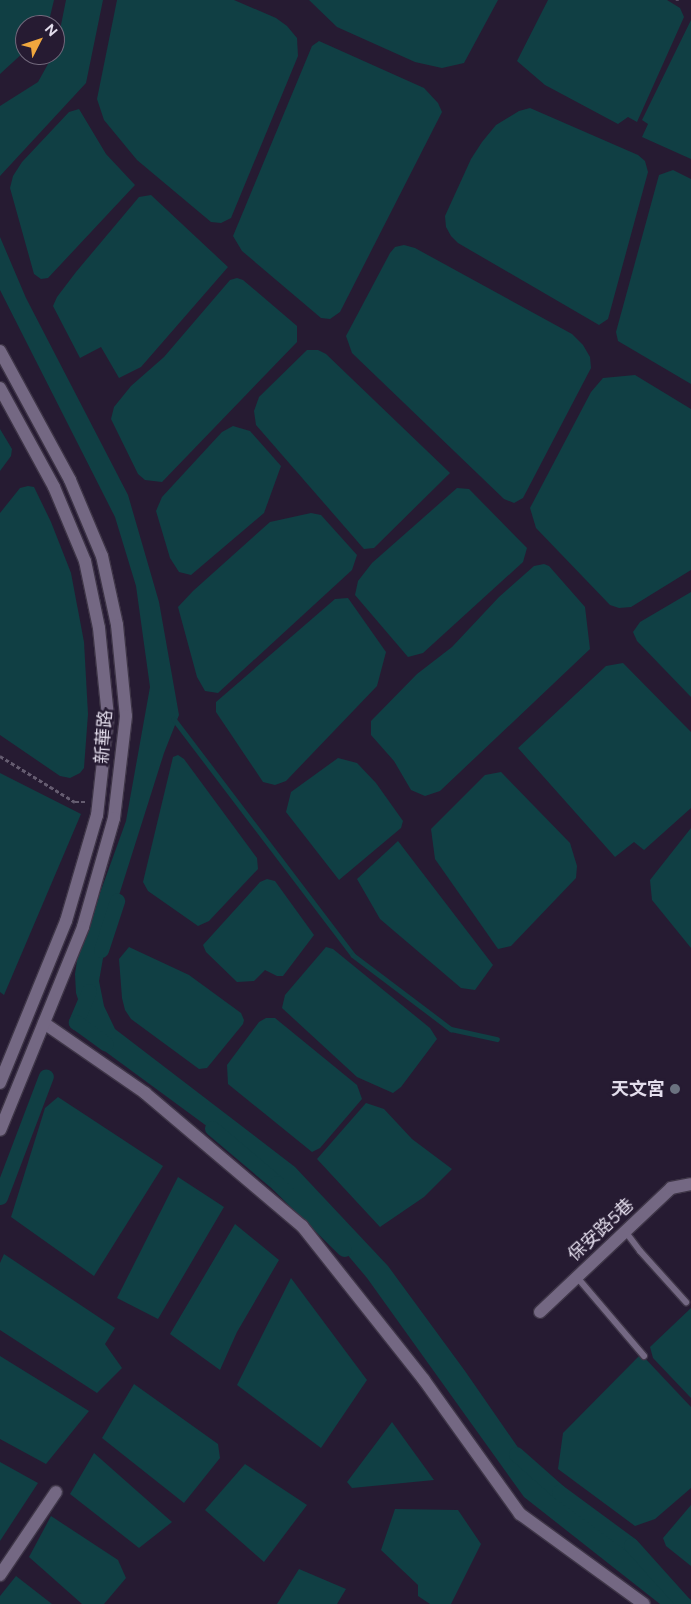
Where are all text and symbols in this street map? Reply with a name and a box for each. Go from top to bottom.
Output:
north arrow [15,15,65,65]
text: N [41,21,61,40]
street label: 新華路 [91,709,117,765]
place label: 天文宮 [611,1078,665,1100]
marker: 天文宮 [669,1083,681,1095]
street label: 保安路5巷 [564,1194,638,1266]

